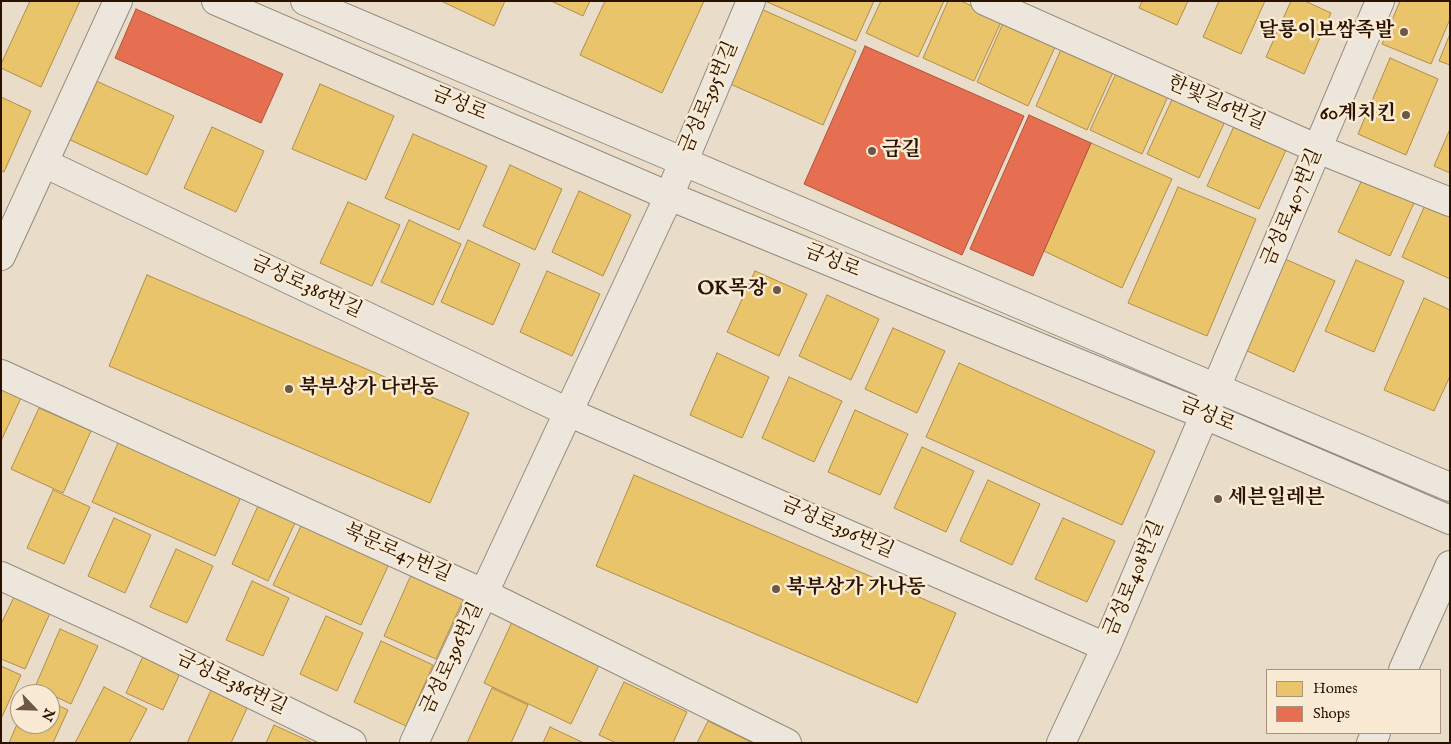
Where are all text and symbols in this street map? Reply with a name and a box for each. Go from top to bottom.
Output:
place label: 달룡이보쌈족발 [1259,20,1394,44]
marker: 달룡이보쌈족발 [1398,26,1410,38]
street label: 금성로395번길 [676,38,744,158]
street label: 한빛길6번길 [1163,72,1269,136]
street label: 금성로 [428,83,490,127]
place label: 60계치킨 [1320,103,1396,127]
marker: 60계치킨 [1400,109,1412,121]
place label: 금길 [882,139,921,163]
marker: 금길 [866,145,878,157]
street label: 금성로407번길 [1257,146,1329,270]
street label: 금성로 [801,240,863,284]
street label: 금성로386번길 [246,252,366,324]
place label: OK목장 [698,278,767,302]
marker: OK목장 [771,284,783,296]
place label: 북부상가 다라동 [299,377,439,401]
marker: 북부상가 다라동 [283,383,295,395]
street label: 금성로 [1176,394,1238,438]
place label: 세븐일레븐 [1228,487,1325,511]
street label: 금성로396번길 [777,493,897,565]
marker: 세븐일레븐 [1212,493,1224,505]
street label: 금성로408번길 [1100,517,1170,641]
street label: 북문로47번길 [340,520,454,588]
place label: 북부상가 가나동 [786,577,926,601]
marker: 북부상가 가나동 [770,583,782,595]
street label: 금성로396번길 [417,599,489,719]
street label: 금성로386번길 [172,647,290,721]
legend [1266,669,1441,734]
text: Homes [1313,679,1357,698]
north arrow [10,684,60,734]
text: Shops [1313,704,1350,723]
text: N [37,705,58,724]

